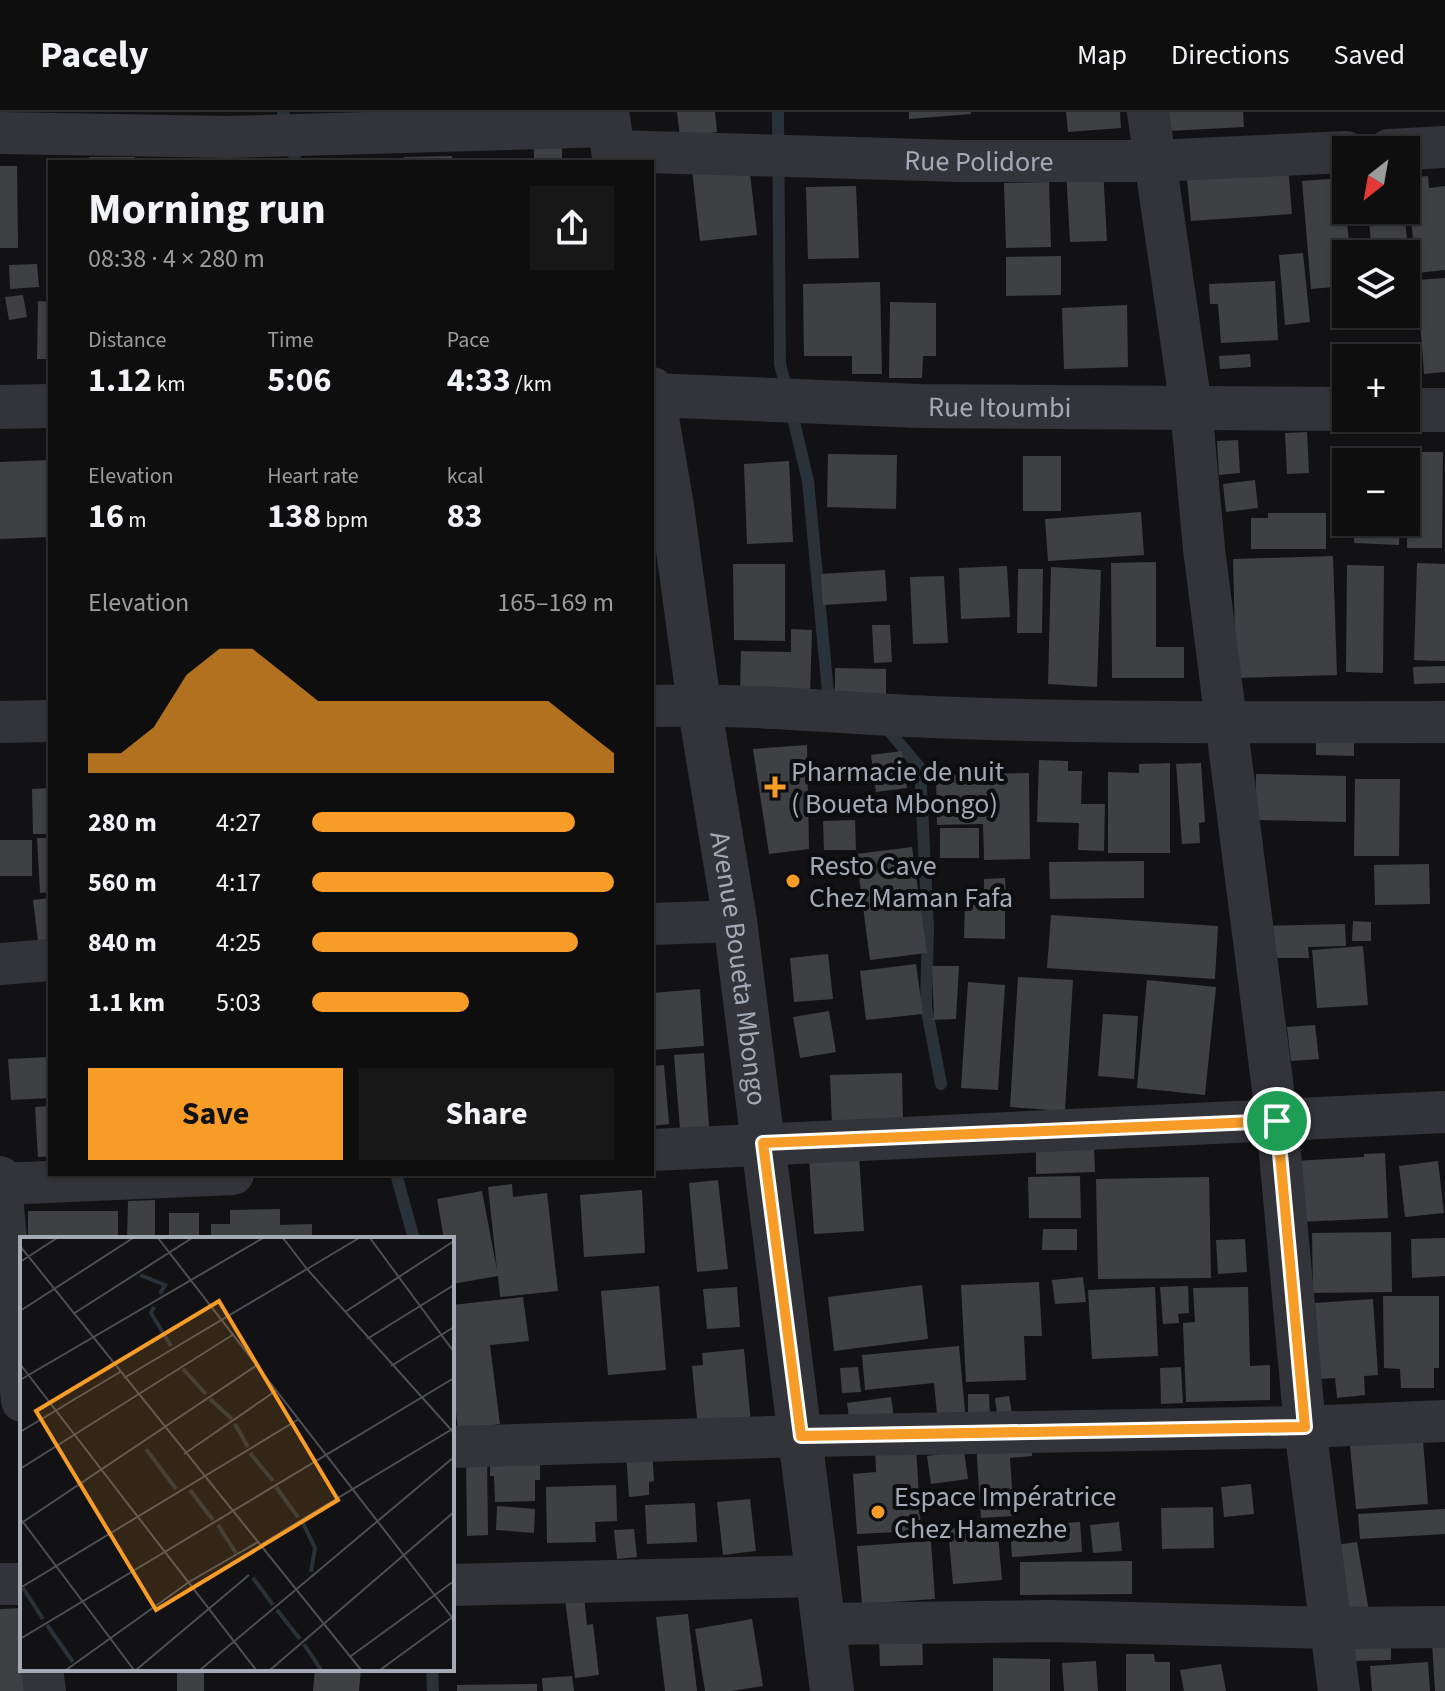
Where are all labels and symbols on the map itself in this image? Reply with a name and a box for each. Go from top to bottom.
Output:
north arrow [1332,136,1420,224]
street label: Rue Polidore [904,140,1053,182]
street label: Rue Itoumbi [928,387,1071,428]
place label: Pharmacie de nuit ( Boueta Mbongo) [791,752,1005,824]
marker: Pharmacie de nuit ( Boueta Mbongo) [766,778,784,796]
street label: Avenue Boueta Mbongo [699,828,777,1108]
place label: Resto Cave Chez Maman Fafa [809,846,1013,918]
marker: Resto Cave Chez Maman Fafa [784,872,802,890]
pin [1243,1087,1311,1155]
inset map [20,1237,454,1671]
place label: Espace Impératrice Chez Hamezhe [894,1477,1116,1549]
marker: Espace Impératrice Chez Hamezhe [869,1503,887,1521]

